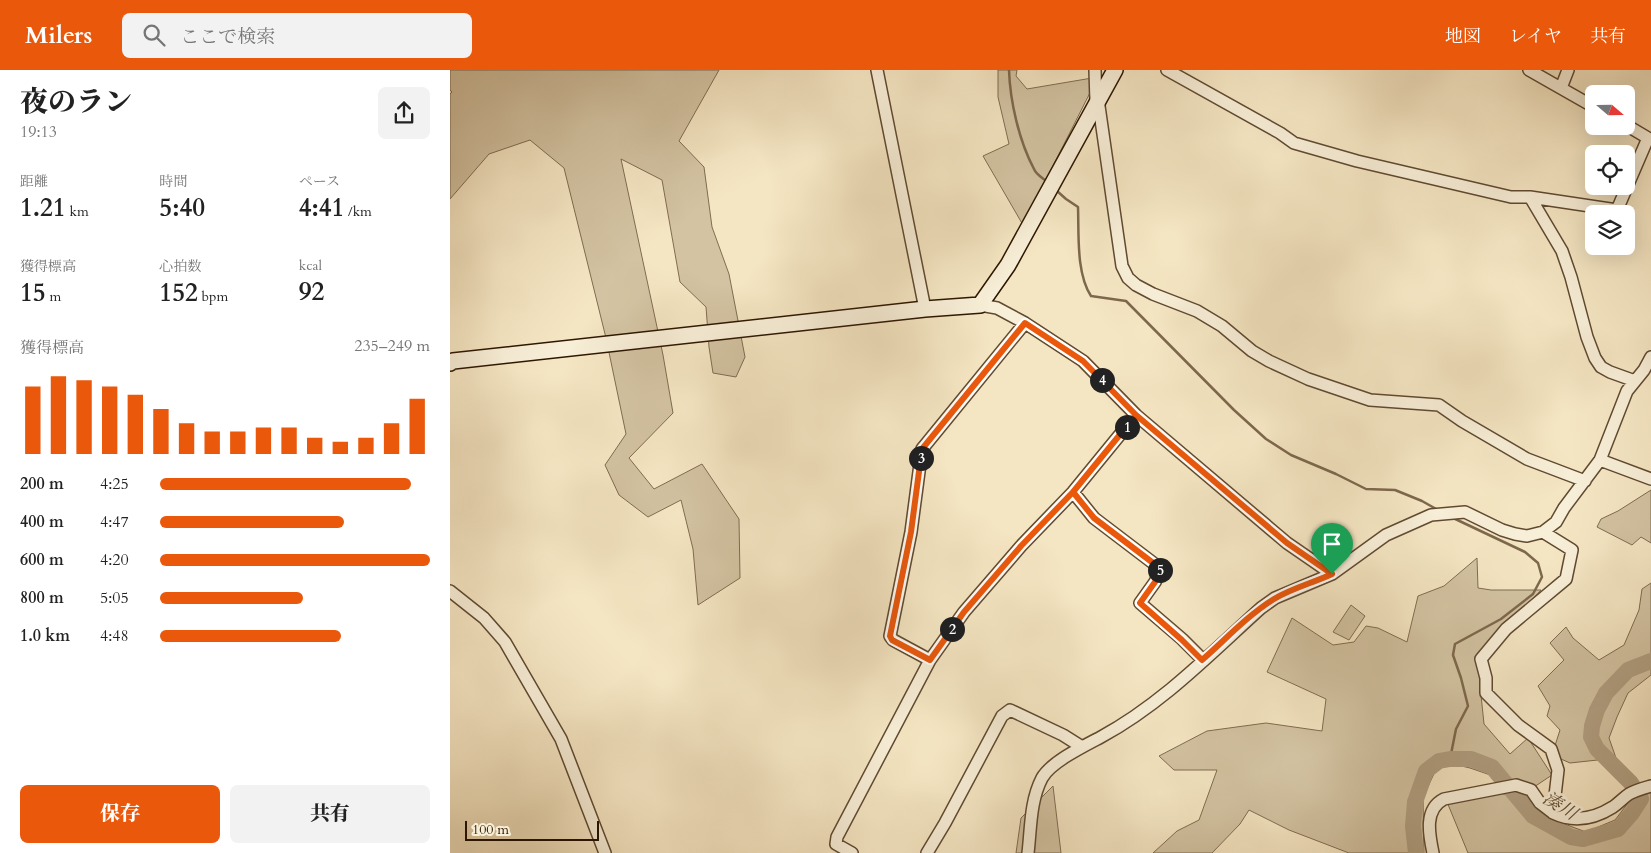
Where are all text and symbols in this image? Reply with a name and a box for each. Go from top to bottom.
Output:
search box [122,13,472,58]
text: Milers [25,19,92,52]
icon: search [140,21,168,49]
text: ここで検索 [180,24,275,50]
text: 地図 [1445,24,1481,49]
text: レイヤ [1509,24,1562,49]
text: 共有 [1590,24,1626,49]
text: 夜のラン [20,83,132,121]
north arrow [1585,85,1635,135]
map controls [1585,85,1635,255]
button: share [378,87,430,139]
text: 19:13 [20,121,57,143]
button: locate [1585,145,1635,195]
text: 距離 [20,172,48,191]
text: 時間 [159,172,187,191]
text: ペース [299,172,340,191]
text: 1.21 [20,191,66,225]
text: 5:40 [159,191,205,225]
text: 4:41 [299,191,344,225]
text: km [66,202,89,221]
text: /km [344,202,372,221]
button: layers [1585,205,1635,255]
text: kcal [299,256,322,275]
text: 獲得標高 [20,257,76,276]
text: 心拍数 [159,257,201,276]
text: 92 [299,275,324,309]
text: 15 [20,276,46,310]
text: 152 [159,276,198,310]
text: m [46,287,61,306]
text: bpm [198,287,228,306]
text: 235–249 m [354,335,430,357]
text: 獲得標高 [20,337,84,359]
pin: 4 [1090,368,1114,392]
text: 4 [1099,371,1106,390]
pin: 1 [1114,414,1140,440]
text: 1 [1124,418,1131,437]
pin: 3 [908,446,934,470]
text: 3 [918,449,925,468]
text: 200 m [20,473,64,495]
text: 4:25 [100,473,129,495]
text: 400 m [20,511,64,533]
text: 4:47 [100,511,129,533]
pin [1311,523,1353,574]
icon: arrive [1318,530,1346,558]
text: 600 m [20,549,64,571]
text: 4:20 [100,549,129,571]
pin: 5 [1148,558,1172,582]
text: 5 [1157,561,1164,580]
text: 800 m [20,587,64,609]
text: 5:05 [100,587,129,609]
pin: 2 [940,616,964,642]
text: 2 [949,620,956,639]
text: 1.0 km [20,625,70,647]
text: 4:48 [100,625,129,647]
button: 保存 [20,785,220,843]
button: 共有 [230,785,430,843]
water label: 湊川 [1538,786,1584,827]
scale bar [465,818,599,841]
text: 100 m [472,820,509,839]

